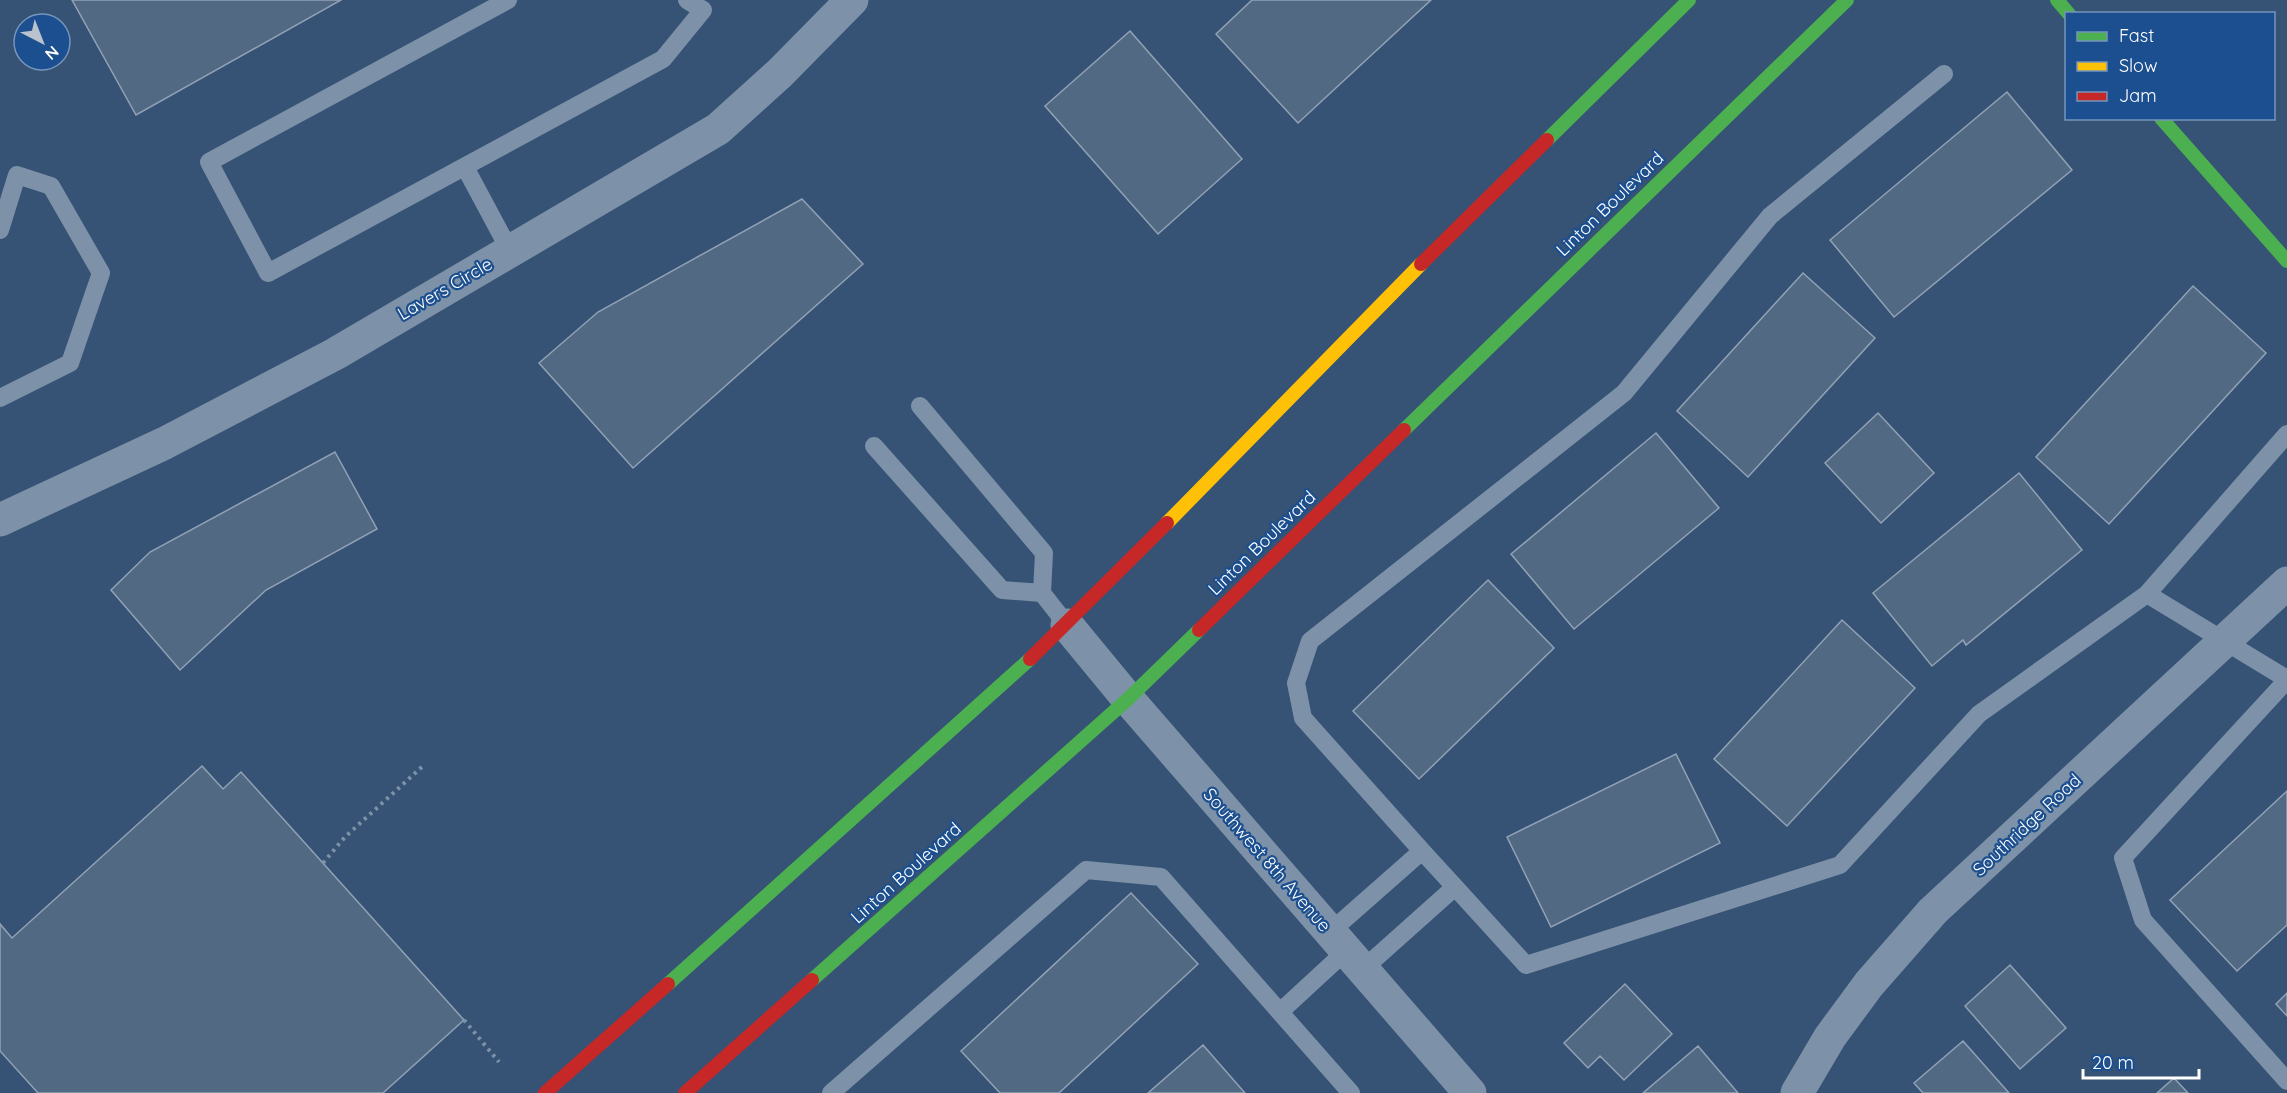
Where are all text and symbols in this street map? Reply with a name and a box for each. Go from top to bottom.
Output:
north arrow [12,12,72,72]
legend [2065,12,2275,120]
text: Fast [2119,24,2154,47]
text: N [41,42,63,65]
text: Slow [2119,54,2157,77]
text: Jam [2119,84,2157,107]
street label: Linton Boulevard [1551,146,1668,261]
street label: Lavers Circle [393,252,496,325]
street label: Linton Boulevard [1203,485,1320,600]
street label: Southridge Road [1968,769,2086,881]
street label: Southwest 8th Avenue [1199,783,1336,936]
street label: Linton Boulevard [846,817,966,928]
scale bar [2083,1042,2198,1080]
text: 20 m [2092,1051,2134,1074]

